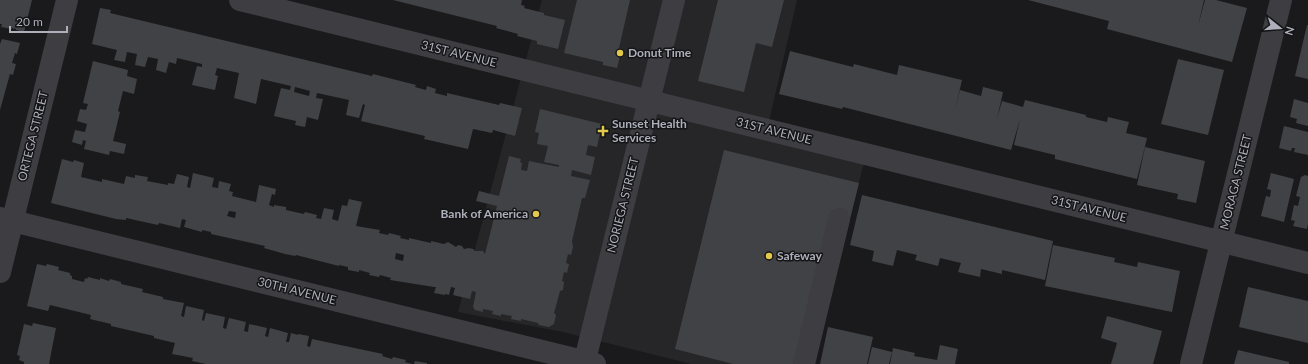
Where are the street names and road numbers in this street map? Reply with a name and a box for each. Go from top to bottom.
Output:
street label: 31ST AVENUE [420,37,498,70]
street label: ORTEGA STREET [14,89,51,182]
street label: 31ST AVENUE [735,114,813,147]
street label: MORAGA STREET [1216,133,1255,231]
street label: NORIEGA STREET [603,156,642,254]
street label: 31ST AVENUE [1050,192,1128,225]
street label: 30TH AVENUE [256,274,338,308]

